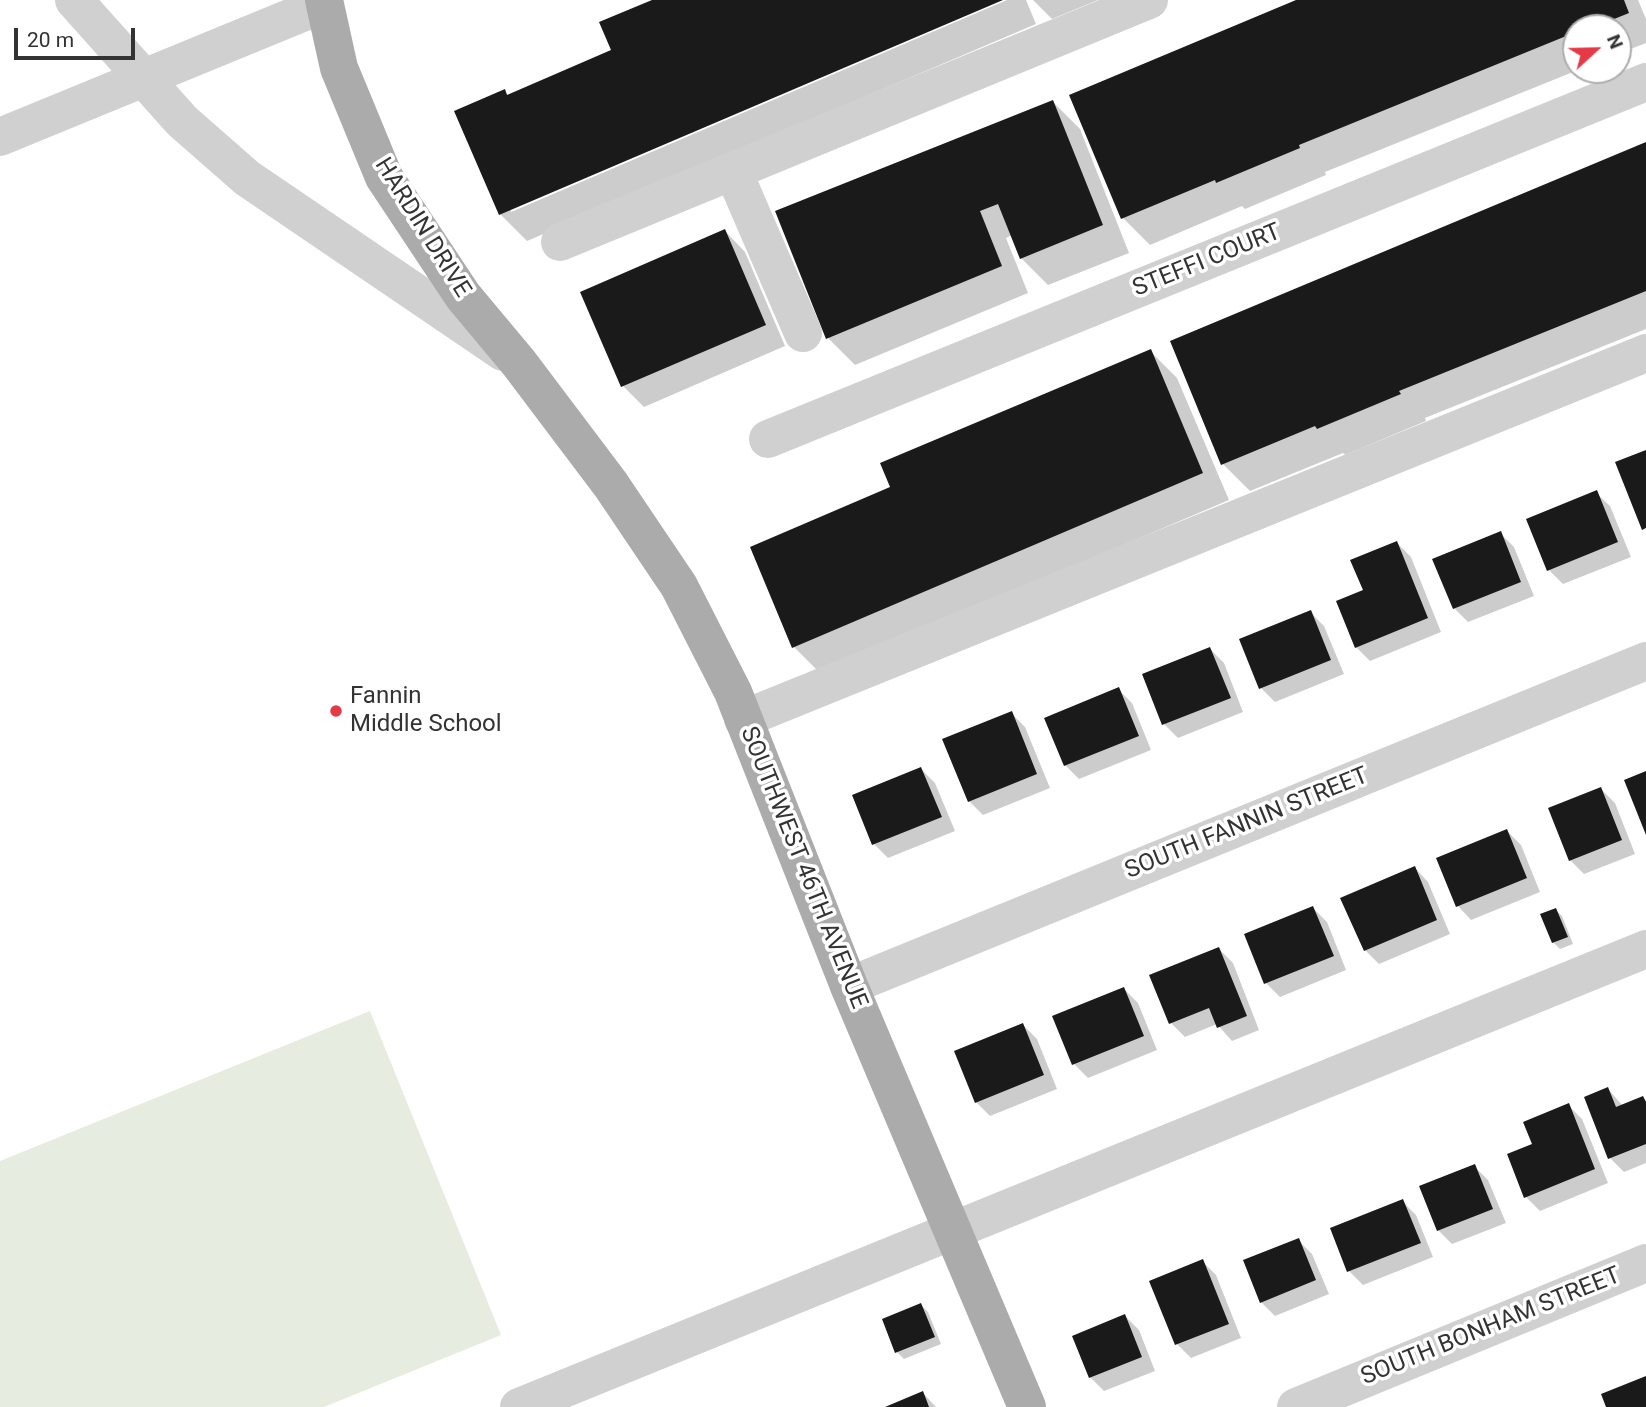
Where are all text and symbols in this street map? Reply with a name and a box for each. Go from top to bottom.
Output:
scale bar [18,14,138,58]
north arrow [1562,14,1632,84]
text: 20 m [27,28,74,52]
text: N [1602,31,1628,52]
street label: HARDIN DRIVE [368,153,476,303]
street label: STEFFI COURT [1129,218,1285,304]
place label: Fannin Middle School [350,683,502,739]
marker: Fannin Middle School [328,703,344,719]
street label: SOUTHWEST 46TH AVENUE [733,723,873,1013]
street label: SOUTH FANNIN STREET [1121,762,1373,886]
street label: SOUTH BONHAM STREET [1357,1262,1625,1392]

